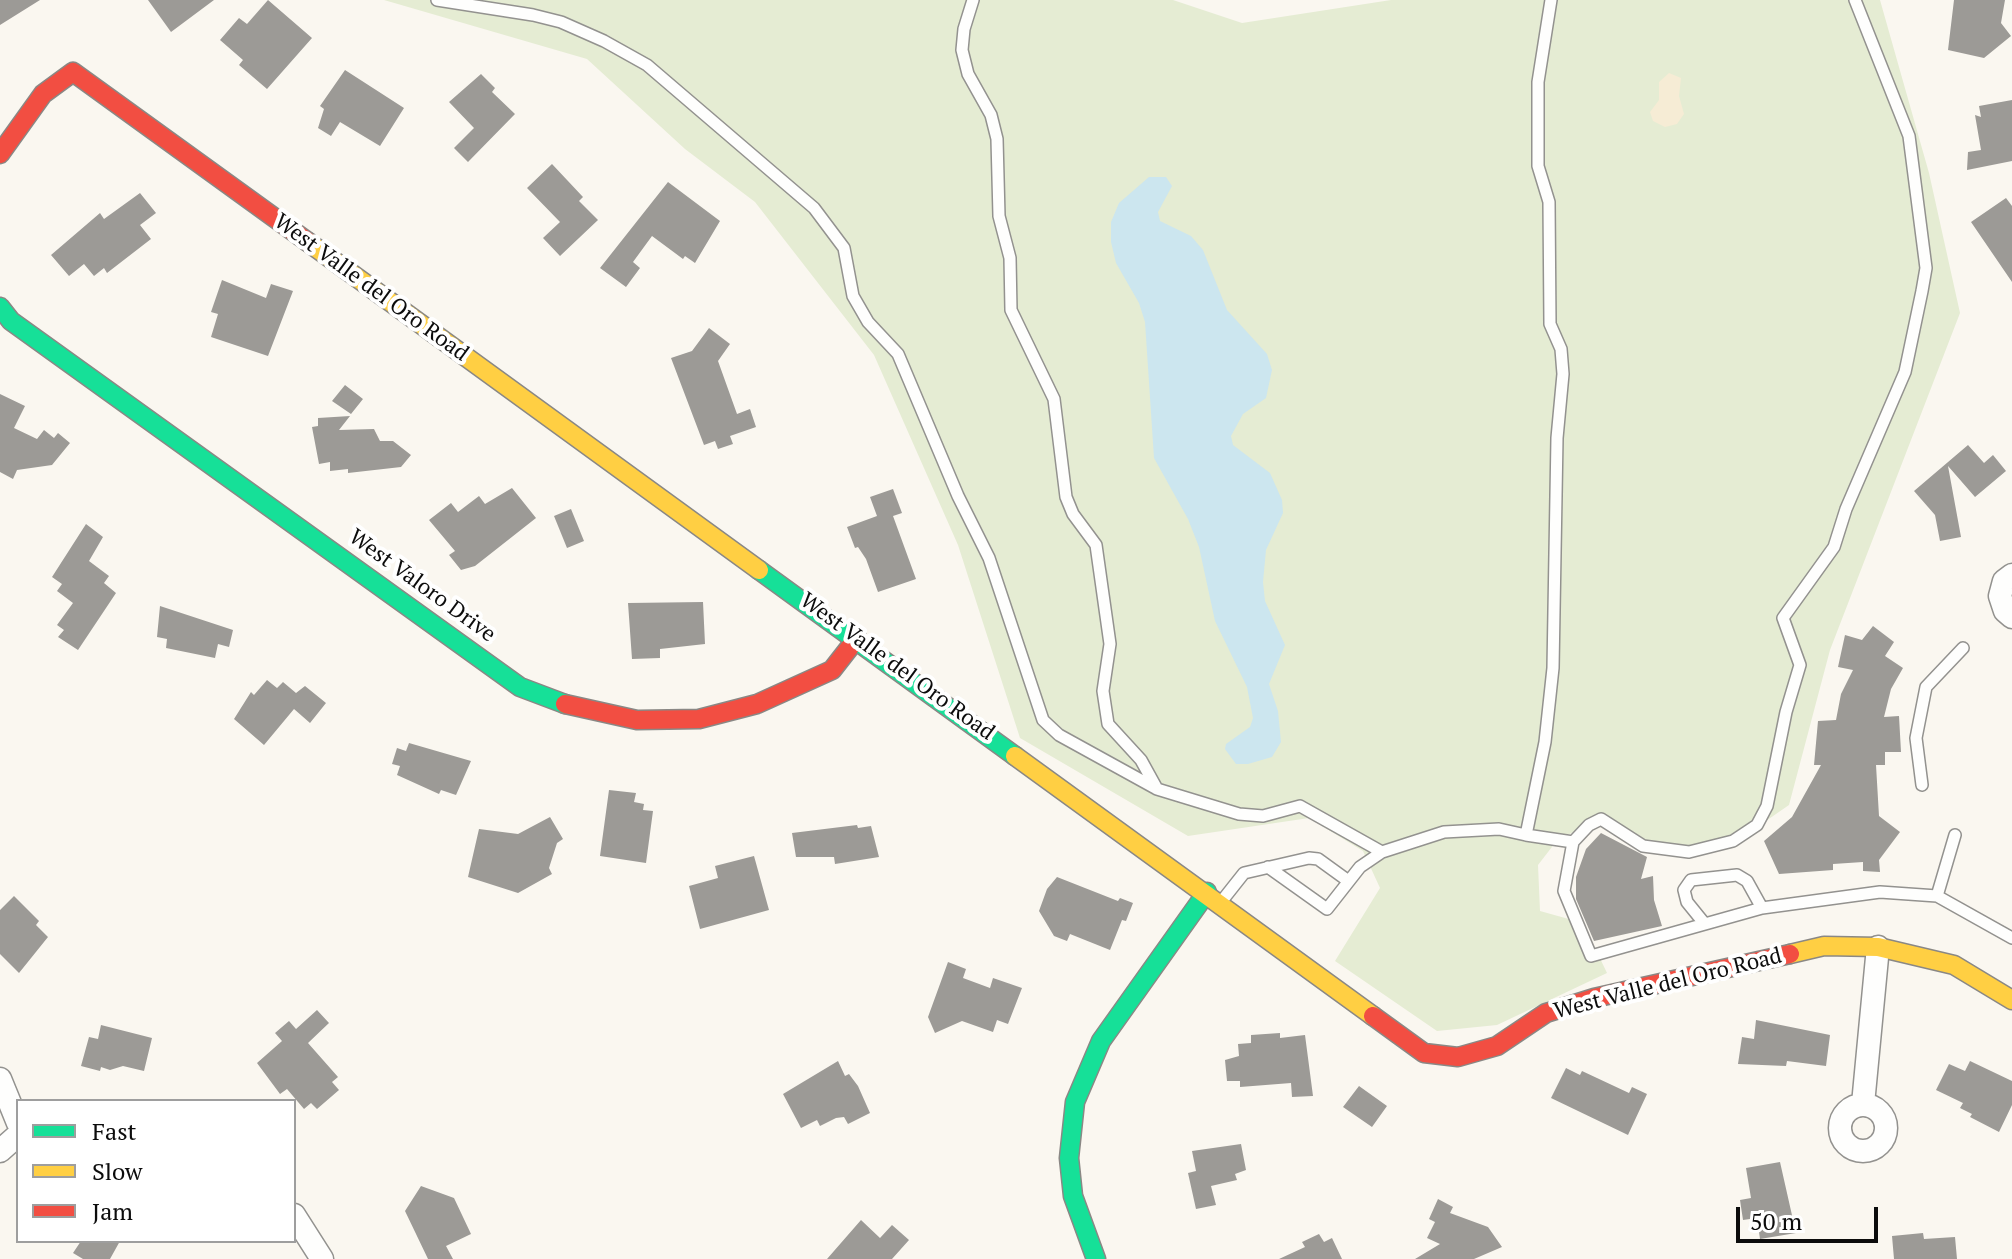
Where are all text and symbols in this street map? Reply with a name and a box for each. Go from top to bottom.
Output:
street label: West Valle del Oro Road [269,209,473,367]
street label: West Valoro Drive [344,524,500,648]
street label: West Valle del Oro Road [795,588,999,746]
street label: West Valle del Oro Road [1551,943,1785,1025]
legend [16,1099,296,1243]
text: Fast [92,1115,136,1147]
text: Slow [92,1155,143,1187]
scale bar [1740,1191,1882,1241]
text: Jam [92,1195,133,1227]
text: 50 m [1750,1205,1802,1237]

